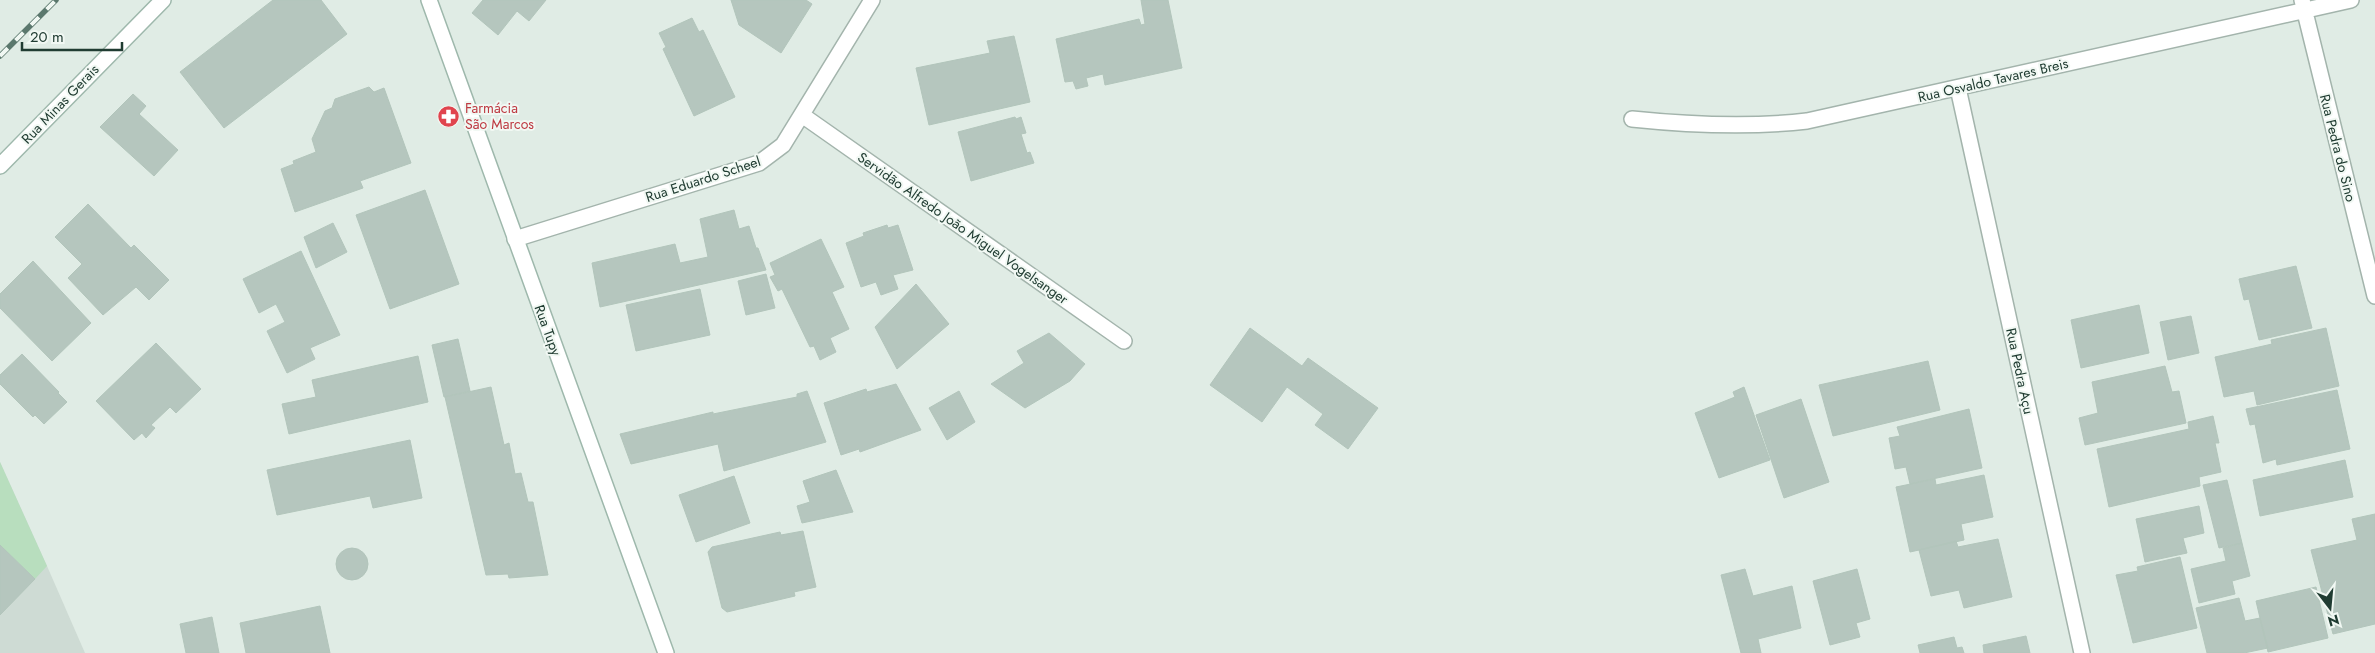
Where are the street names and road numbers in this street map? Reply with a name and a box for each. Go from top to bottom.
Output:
street label: Rua Osvaldo Tavares Breis [1916,53,2071,107]
street label: Rua Minas Gerais [17,59,104,148]
street label: Rua Pedra do Sino [2315,92,2361,204]
street label: Servidão Alfredo João Miguel Vogelsanger [854,147,1073,309]
street label: Rua Eduardo Scheel [643,151,763,207]
street label: Rua Tupy [530,302,567,359]
street label: Rua Pedra Açu [2001,326,2039,416]

